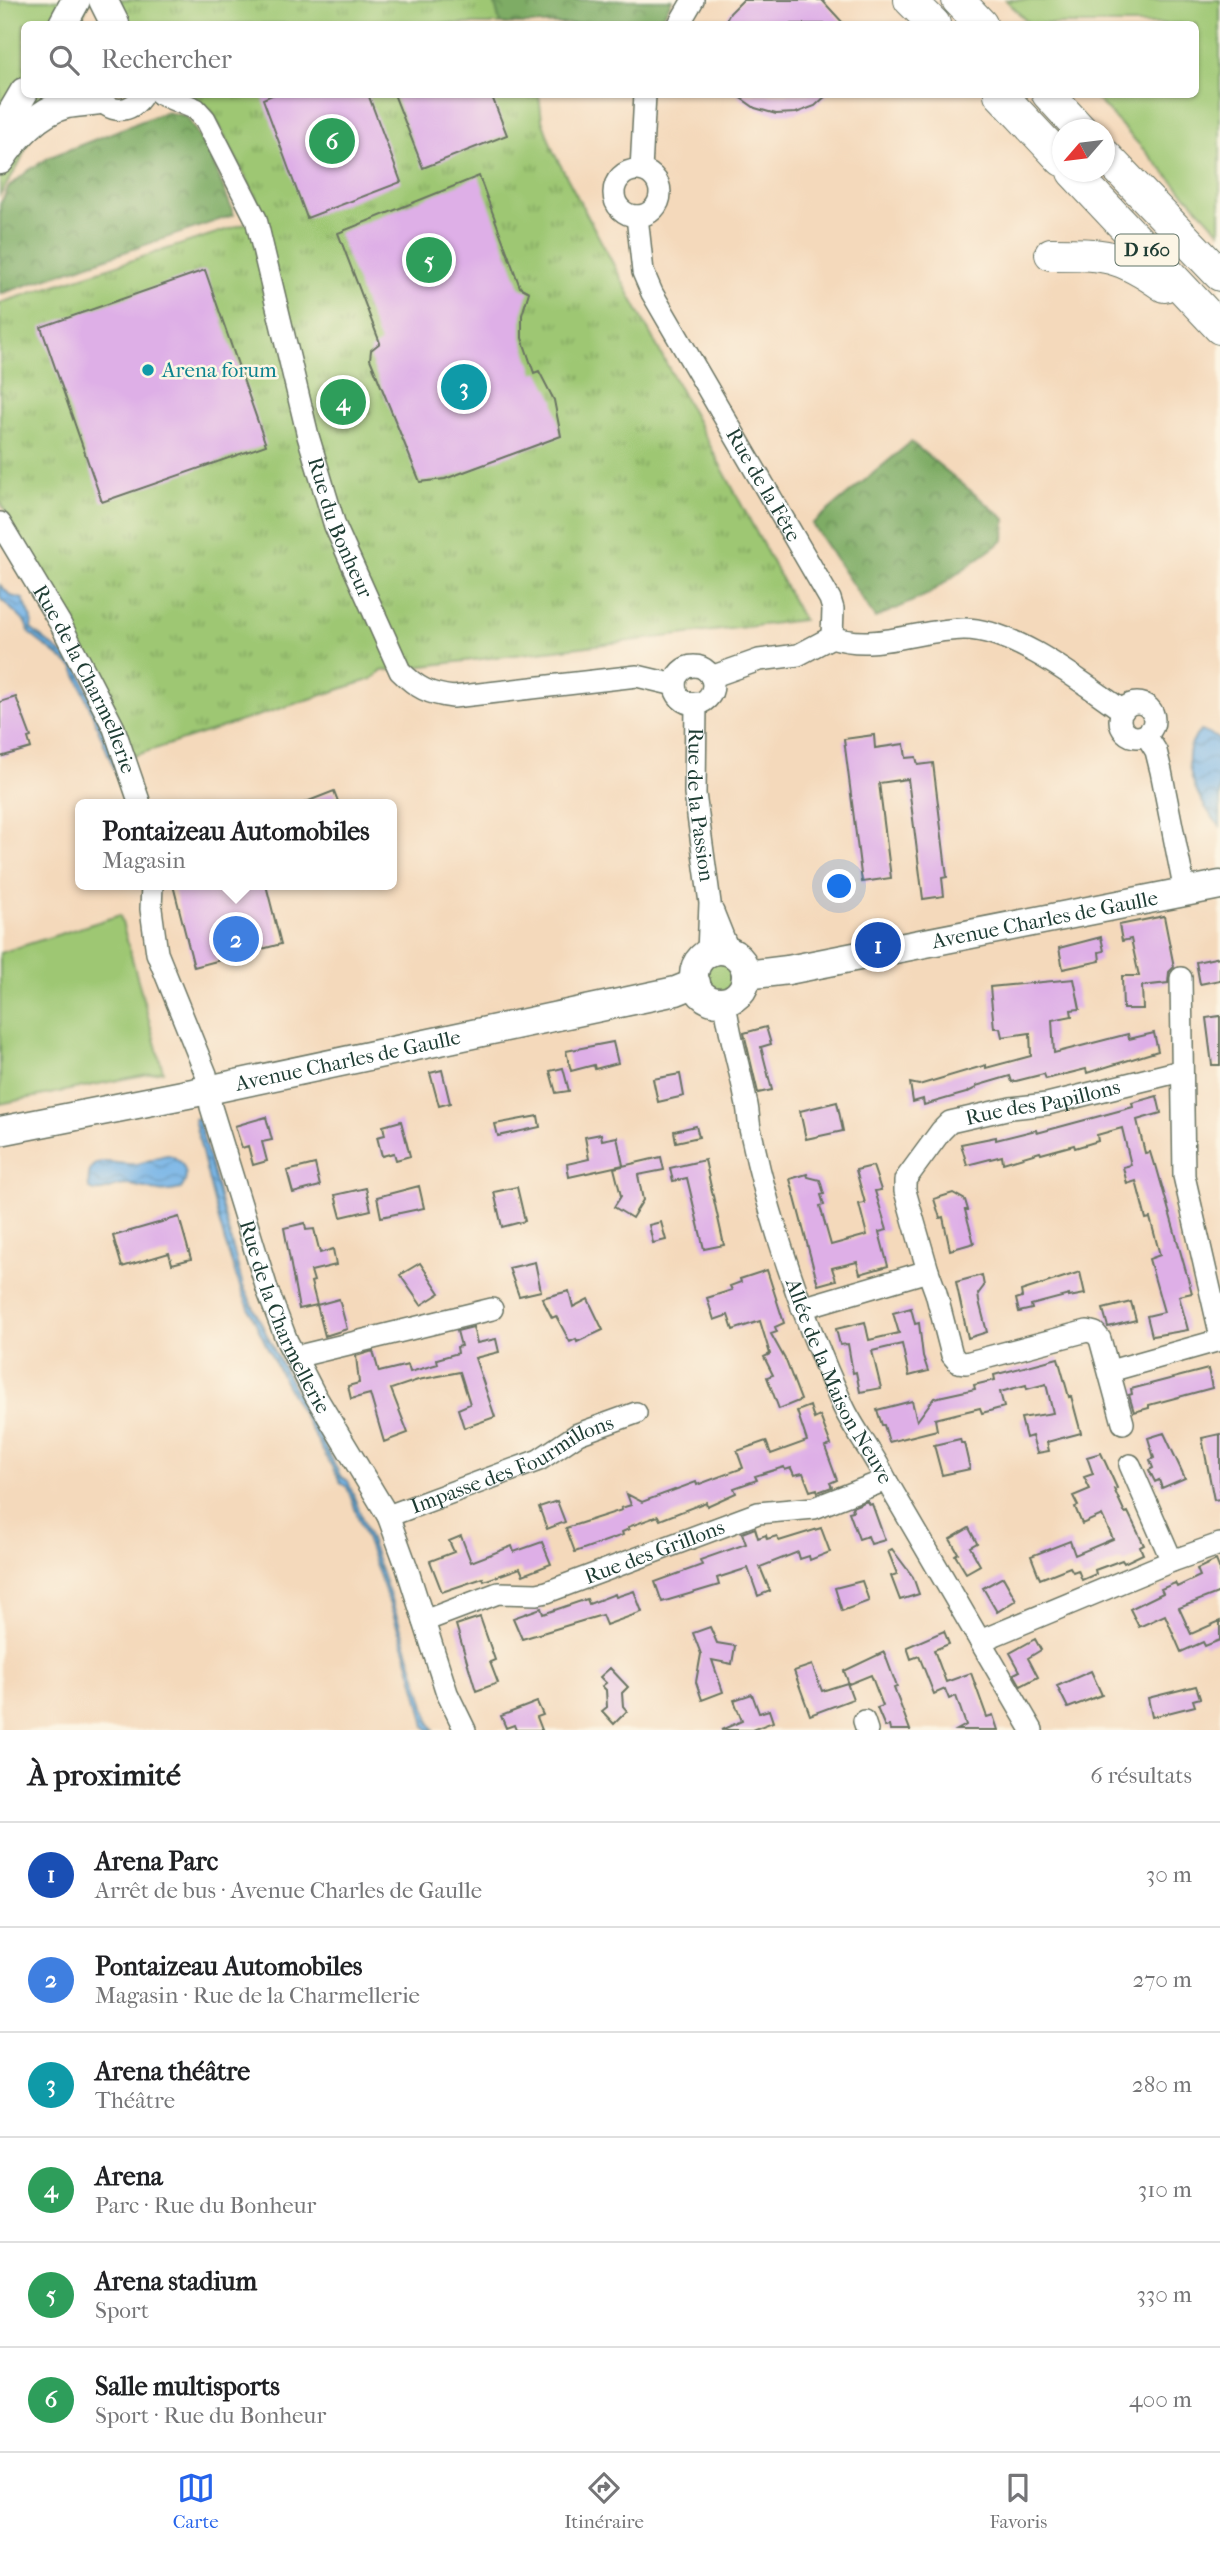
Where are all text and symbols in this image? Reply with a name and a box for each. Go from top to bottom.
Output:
search box [21,21,1199,98]
icon: search [45,41,83,79]
text: Rechercher [101,44,232,75]
pin: 6 [309,115,355,167]
north arrow [1052,119,1115,182]
pin: 5 [406,234,452,286]
road number: D 160 [1116,234,1178,266]
place label: Arena forum [161,358,277,382]
pin: 3 [441,361,487,413]
marker: Arena forum [140,362,156,378]
pin: 4 [320,376,366,428]
street label: Rue de la Fête [721,424,806,546]
street label: Rue du Bonheur [303,454,378,602]
street label: Rue de la Charmellerie [28,580,141,776]
street label: Rue de la Passion [683,728,719,883]
popup [75,799,397,890]
text: Pontaizeau Automobiles [102,816,370,847]
text: Magasin [102,847,186,874]
your location [822,869,856,903]
street label: Avenue Charles de Gaulle [929,886,1160,954]
pin: 2 [213,913,259,965]
pin: 1 [855,919,901,971]
street label: Avenue Charles de Gaulle [232,1025,463,1096]
street label: Rue des Papillons [963,1074,1123,1130]
street label: Rue de la Charmellerie [234,1217,335,1418]
street label: Allée de la Maison Neuve [780,1274,898,1488]
street label: Impasse des Fourmillons [408,1410,617,1518]
street label: Rue des Grillons [581,1515,728,1589]
text: À proximité [28,1758,181,1793]
text: 6 résultats [1090,1762,1192,1789]
text: Arena Parc [95,1846,218,1877]
text: 1 [47,1861,55,1888]
text: 30 m [1146,1861,1192,1888]
text: Arrêt de bus · Avenue Charles de Gaulle [95,1877,482,1904]
text: Pontaizeau Automobiles [95,1951,362,1982]
text: 2 [45,1966,57,1993]
text: 270 m [1132,1966,1192,1993]
text: Magasin · Rue de la Charmellerie [95,1982,420,2009]
text: Arena théâtre [95,2056,250,2087]
text: 3 [46,2071,56,2098]
text: 280 m [1132,2071,1192,2098]
text: Théâtre [95,2087,175,2114]
text: Arena [95,2161,163,2192]
text: 4 [44,2176,58,2203]
text: 310 m [1138,2176,1192,2203]
text: Parc · Rue du Bonheur [95,2192,316,2219]
text: Arena stadium [95,2266,257,2297]
text: 5 [46,2281,56,2308]
text: 330 m [1136,2281,1192,2308]
text: Sport [95,2297,149,2324]
text: Salle multisports [95,2371,280,2402]
text: 6 [45,2386,57,2413]
text: 400 m [1129,2386,1192,2413]
text: Sport · Rue du Bonheur [95,2402,326,2429]
tab: Carte [173,2469,219,2533]
tab: Itinéraire [564,2469,644,2533]
tab: Favoris [989,2469,1047,2533]

